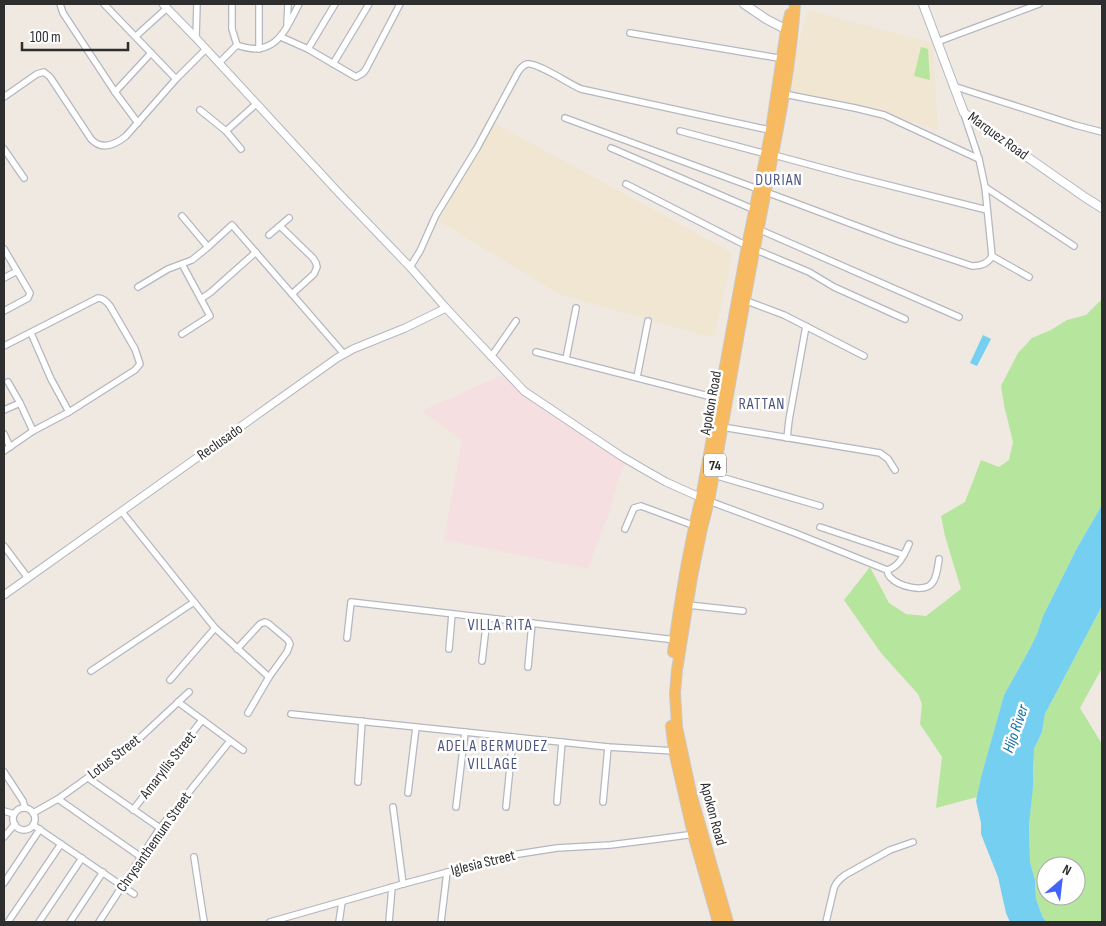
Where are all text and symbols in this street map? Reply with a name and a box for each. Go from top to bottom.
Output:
scale bar [22,20,129,52]
text: 100 m [30,28,61,47]
street label: Marquez Road [964,108,1032,164]
district label: DURIAN [755,171,803,190]
street label: Apokon Road [696,370,726,437]
district label: RATTAN [739,395,785,414]
street label: Reclusado [193,419,247,465]
road number: 74 [704,454,726,476]
district label: VILLA RITA [467,616,533,635]
water label: Hijo River [999,702,1033,755]
street label: Amaryllis Street [135,727,201,803]
street label: Lotus Street [84,730,145,784]
district label: ADELA BERMUDEZ VILLAGE [437,737,548,774]
street label: Apokon Road [695,779,731,848]
street label: Chrysanthemum Street [112,788,196,896]
street label: Iglesia Street [449,846,518,880]
north arrow [1036,856,1086,906]
text: N [1060,861,1074,879]

